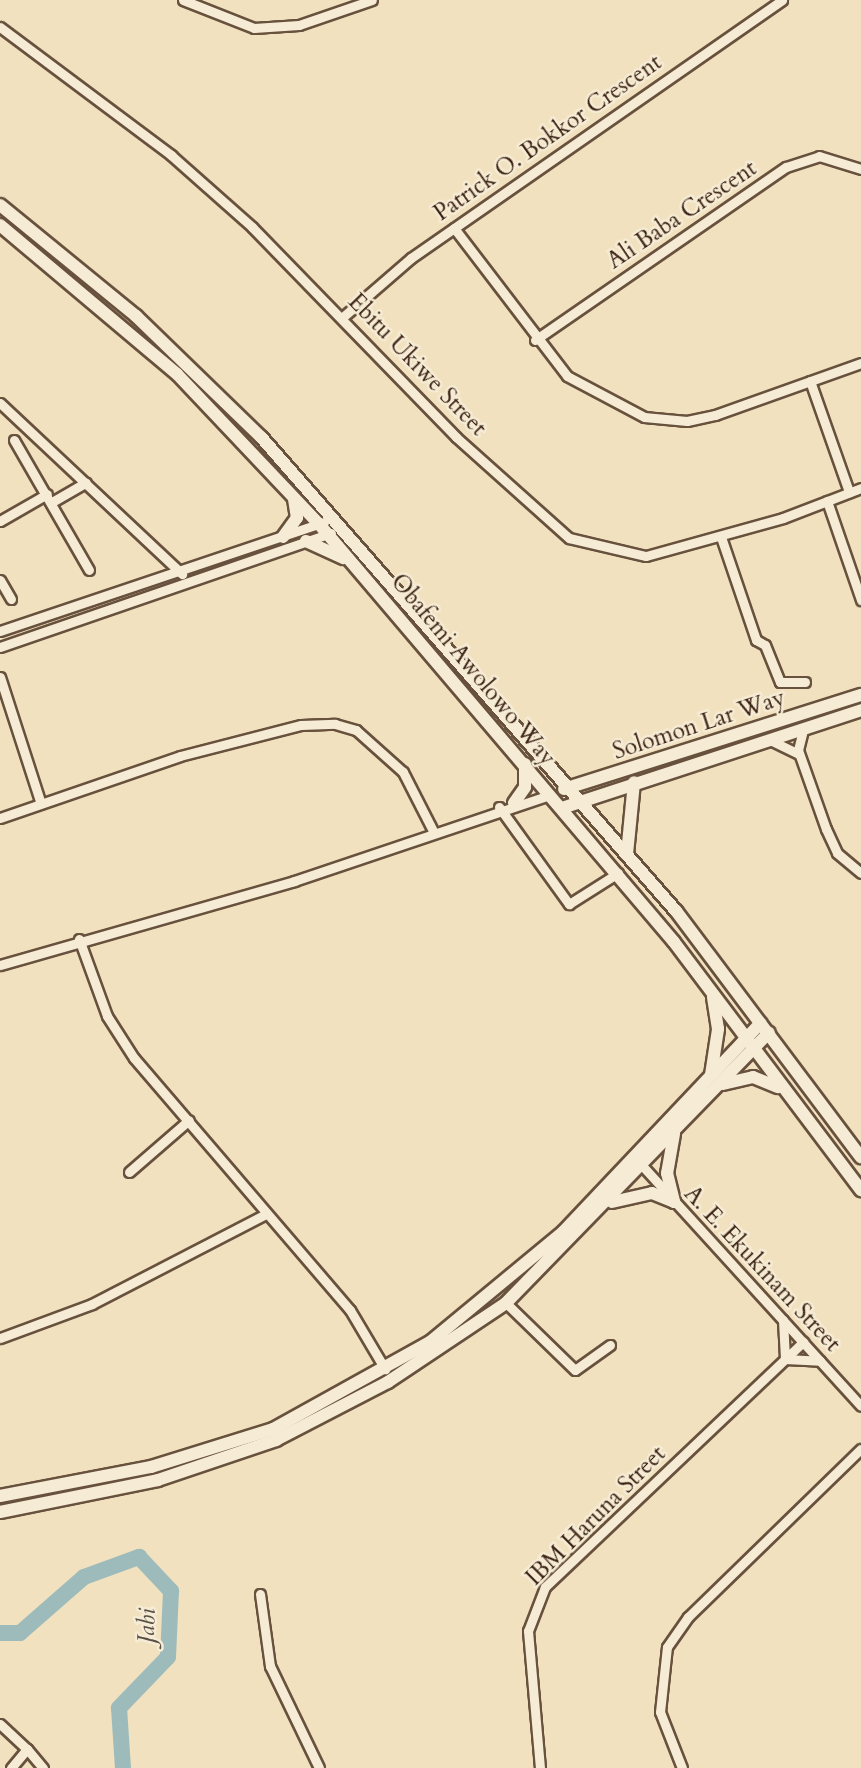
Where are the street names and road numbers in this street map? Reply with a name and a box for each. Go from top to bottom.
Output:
street label: Patrick O. Bokkor Crescent [429,49,667,227]
street label: Ali Baba Crescent [602,155,762,275]
street label: Ebitu Ukiwe Street [342,288,492,442]
street label: Obafemi Awolowo Way [385,569,561,771]
street label: Solomon Lar Way [609,684,789,766]
street label: A. E. Ekukinam Street [678,1180,846,1358]
street label: IBM Haruna Street [520,1440,672,1592]

